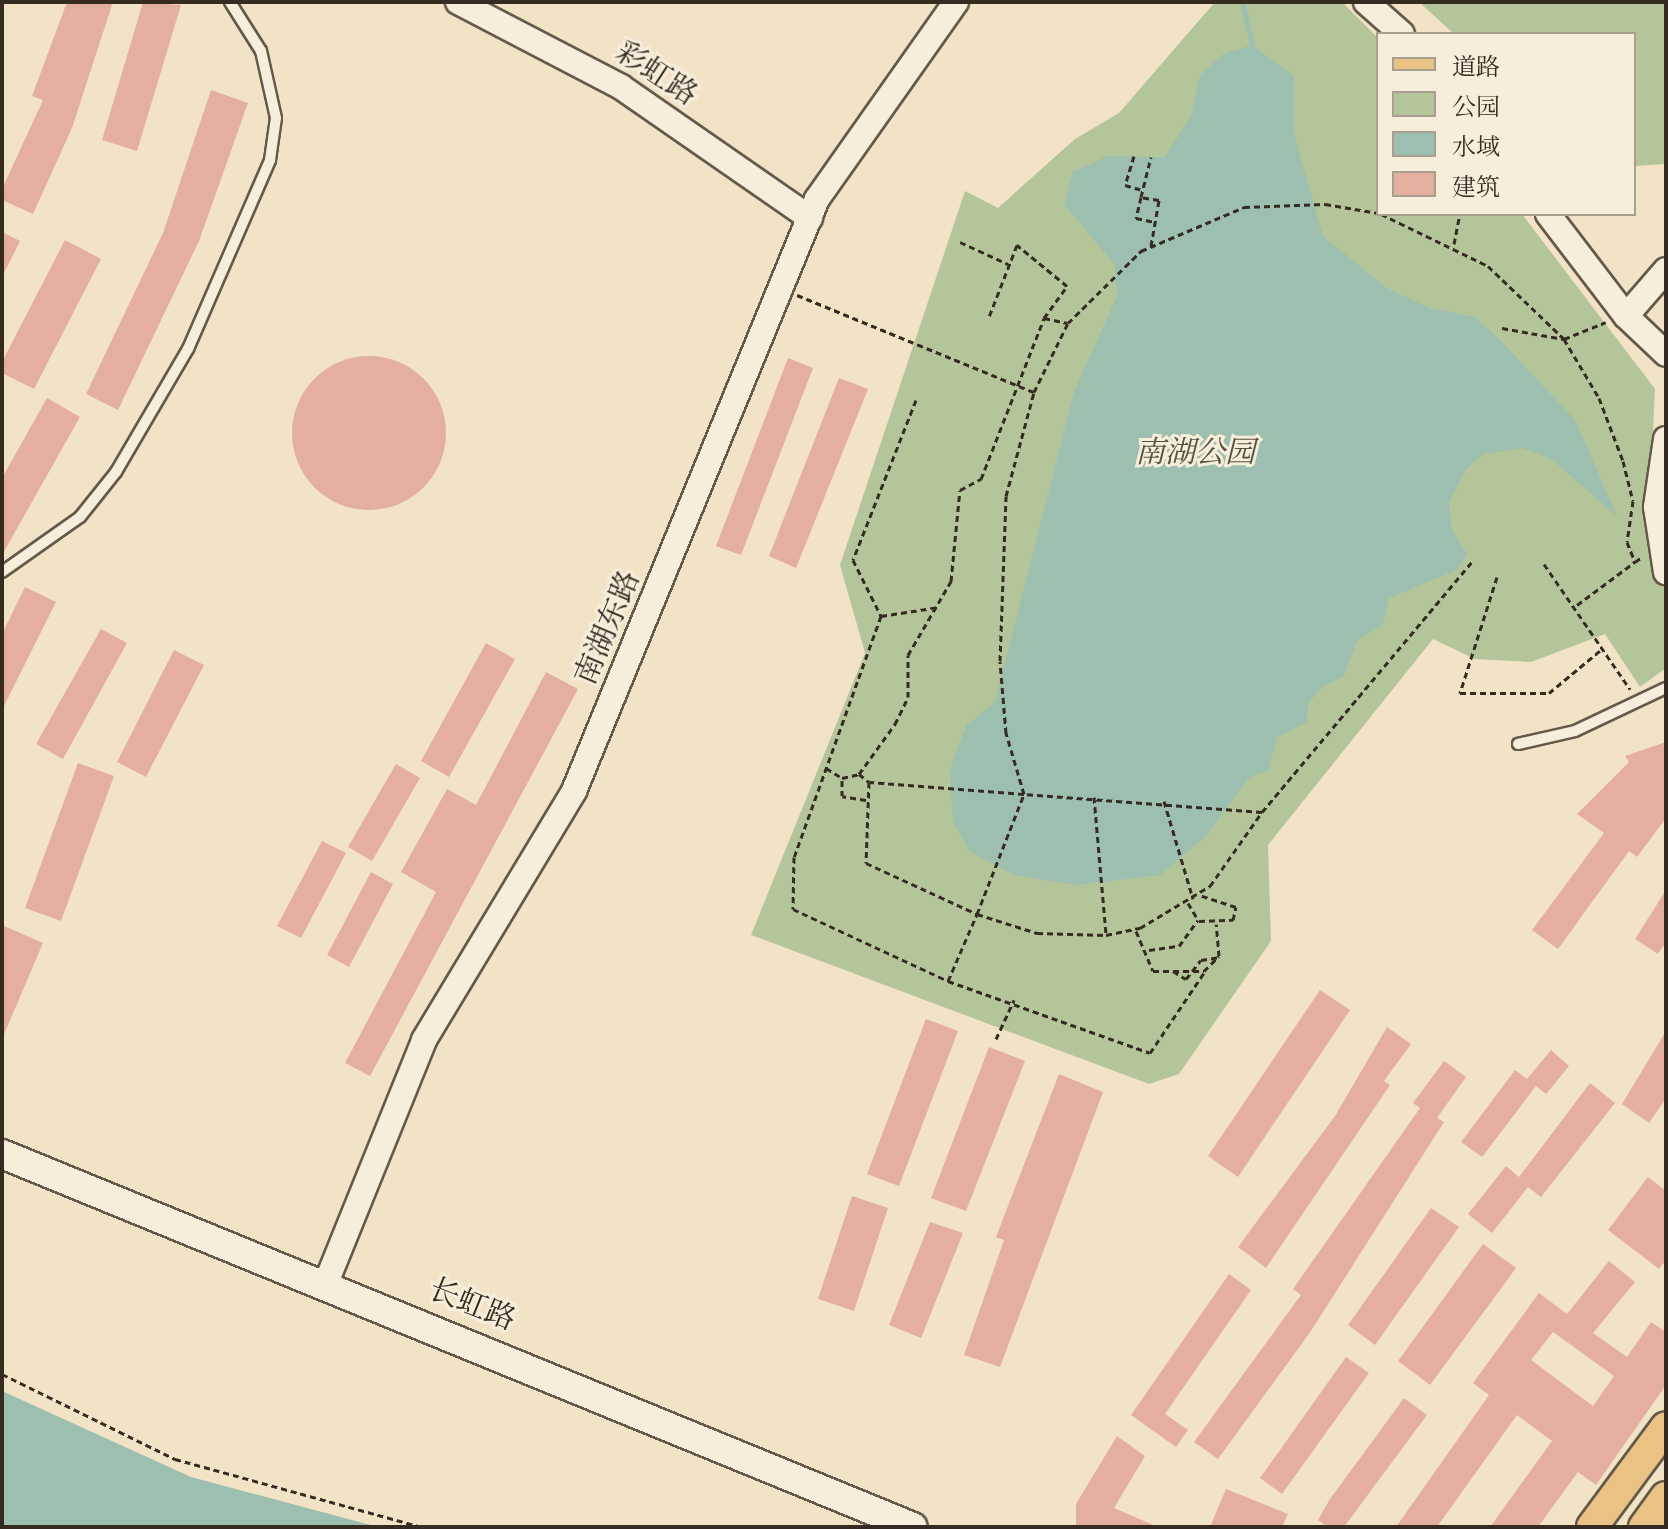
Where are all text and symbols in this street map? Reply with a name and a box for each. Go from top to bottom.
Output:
legend [1376,32,1636,216]
street label: 彩虹路 [608,34,704,114]
text: 道路 [1452,53,1500,81]
text: 公园 [1452,93,1500,121]
text: 水域 [1452,133,1500,161]
text: 建筑 [1452,173,1500,201]
park label: 南湖公园 [1135,435,1255,471]
street label: 南湖东路 [568,566,648,690]
street label: 长虹路 [424,1271,520,1339]

